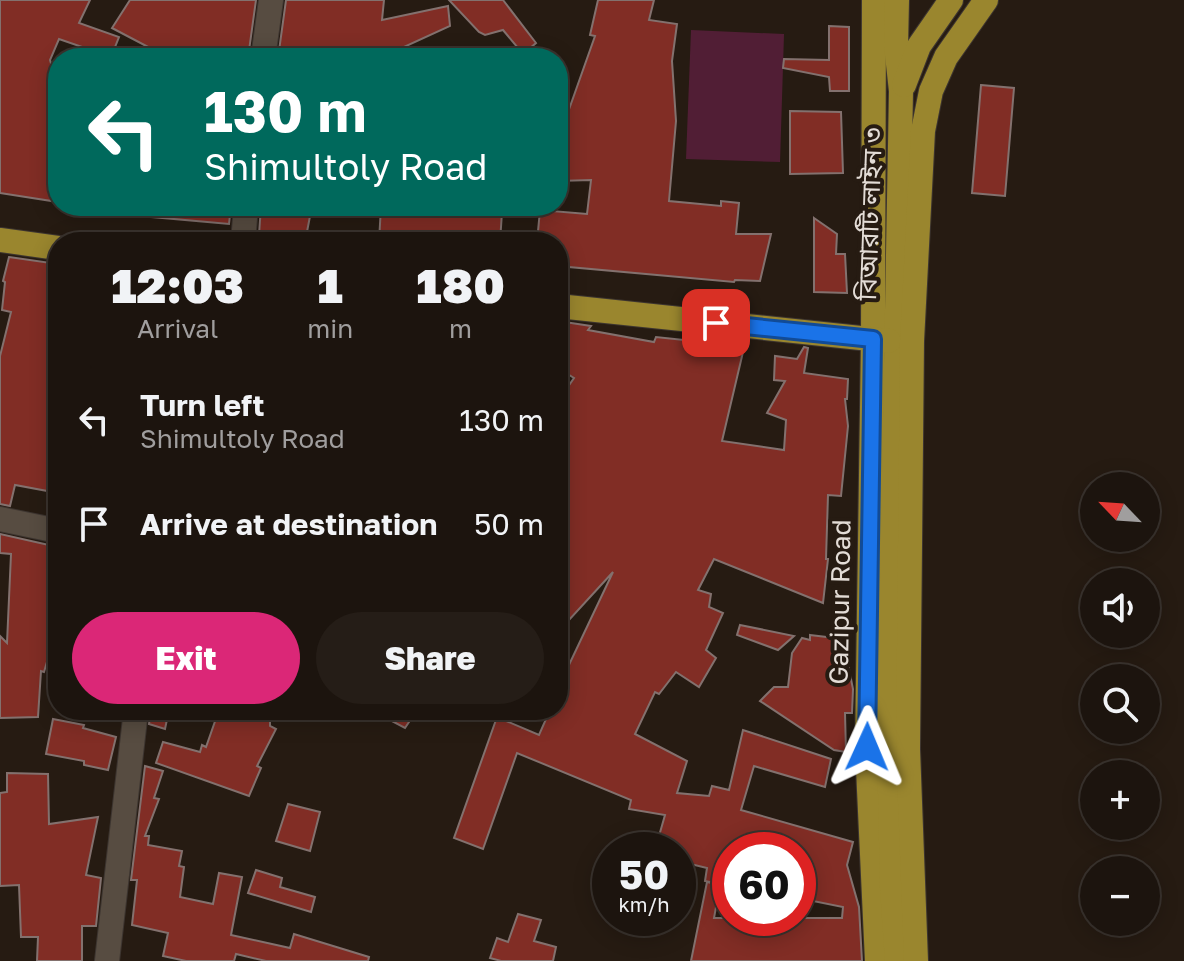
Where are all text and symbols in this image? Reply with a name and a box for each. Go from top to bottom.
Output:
text: 130 m [204,77,366,144]
icon: left [72,80,176,184]
street label: বিআরটি লাইন ৩ [851,127,888,302]
text: Shimultoly Road [204,145,487,188]
text: 12:03 [111,256,244,314]
text: 1 [318,256,343,314]
text: 180 [416,256,505,314]
pin [682,289,750,357]
icon: arrive [694,301,738,345]
text: Arrival [137,313,218,344]
text: min [307,313,353,344]
text: m [449,313,472,344]
text: Turn left [140,387,265,423]
icon: left [72,398,116,442]
text: 130 m [459,402,544,438]
text: Shimultoly Road [140,423,345,454]
north arrow [1080,472,1160,552]
map controls [1080,472,1160,936]
icon: arrive [72,502,116,546]
text: Arrive at destination [140,506,437,542]
text: 50 m [474,506,544,542]
street label: Gazipur Road [823,519,856,685]
button: sound [1080,568,1160,648]
button: Exit [72,612,300,704]
button: Share [316,612,544,704]
button: search [1080,664,1160,744]
position arrow [825,705,909,789]
button: + [1080,760,1160,840]
speed limit sign: 60 [712,832,816,936]
text: 50 [619,850,669,898]
button: − [1080,856,1160,936]
text: km/h [619,892,669,916]

